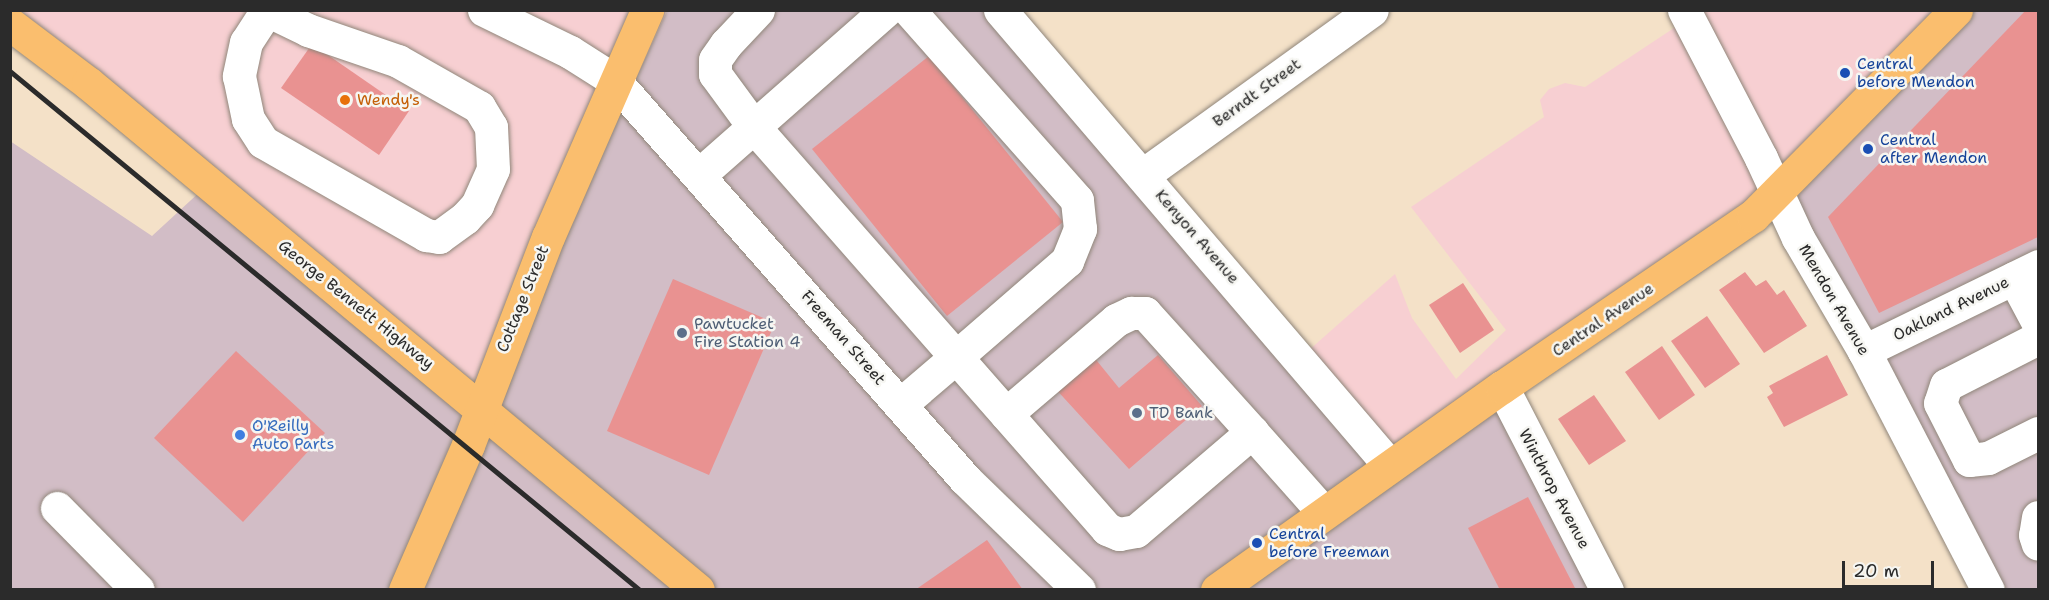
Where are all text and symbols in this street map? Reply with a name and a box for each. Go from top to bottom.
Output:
place label: Central before Mendon [1857,54,1975,92]
street label: Berndt Street [1209,55,1305,131]
marker: Central before Mendon [1838,66,1852,80]
place label: Wendy's [357,90,420,110]
marker: Wendy's [338,93,352,107]
place label: Central after Mendon [1880,130,1987,168]
marker: Central after Mendon [1861,142,1875,156]
street label: Kenyon Avenue [1151,186,1243,288]
street label: George Bennett Highway [274,236,438,374]
street label: Mendon Avenue [1794,241,1874,359]
street label: Cottage Street [493,243,553,355]
street label: Oakland Avenue [1890,273,2012,345]
street label: Central Avenue [1549,279,1657,361]
street label: Freeman Street [797,287,889,389]
place label: Pawtucket Fire Station 4 [694,314,800,352]
marker: Pawtucket Fire Station 4 [675,326,689,340]
place label: TD Bank [1149,403,1213,423]
marker: TD Bank [1130,406,1144,420]
place label: O'Reilly Auto Parts [252,416,334,454]
street label: Winthrop Avenue [1514,426,1594,552]
marker: O'Reilly Auto Parts [233,428,247,442]
place label: Central before Freeman [1269,524,1389,562]
marker: Central before Freeman [1250,536,1264,550]
scale bar [1845,549,1936,587]
text: 20 m [1853,559,1899,583]

